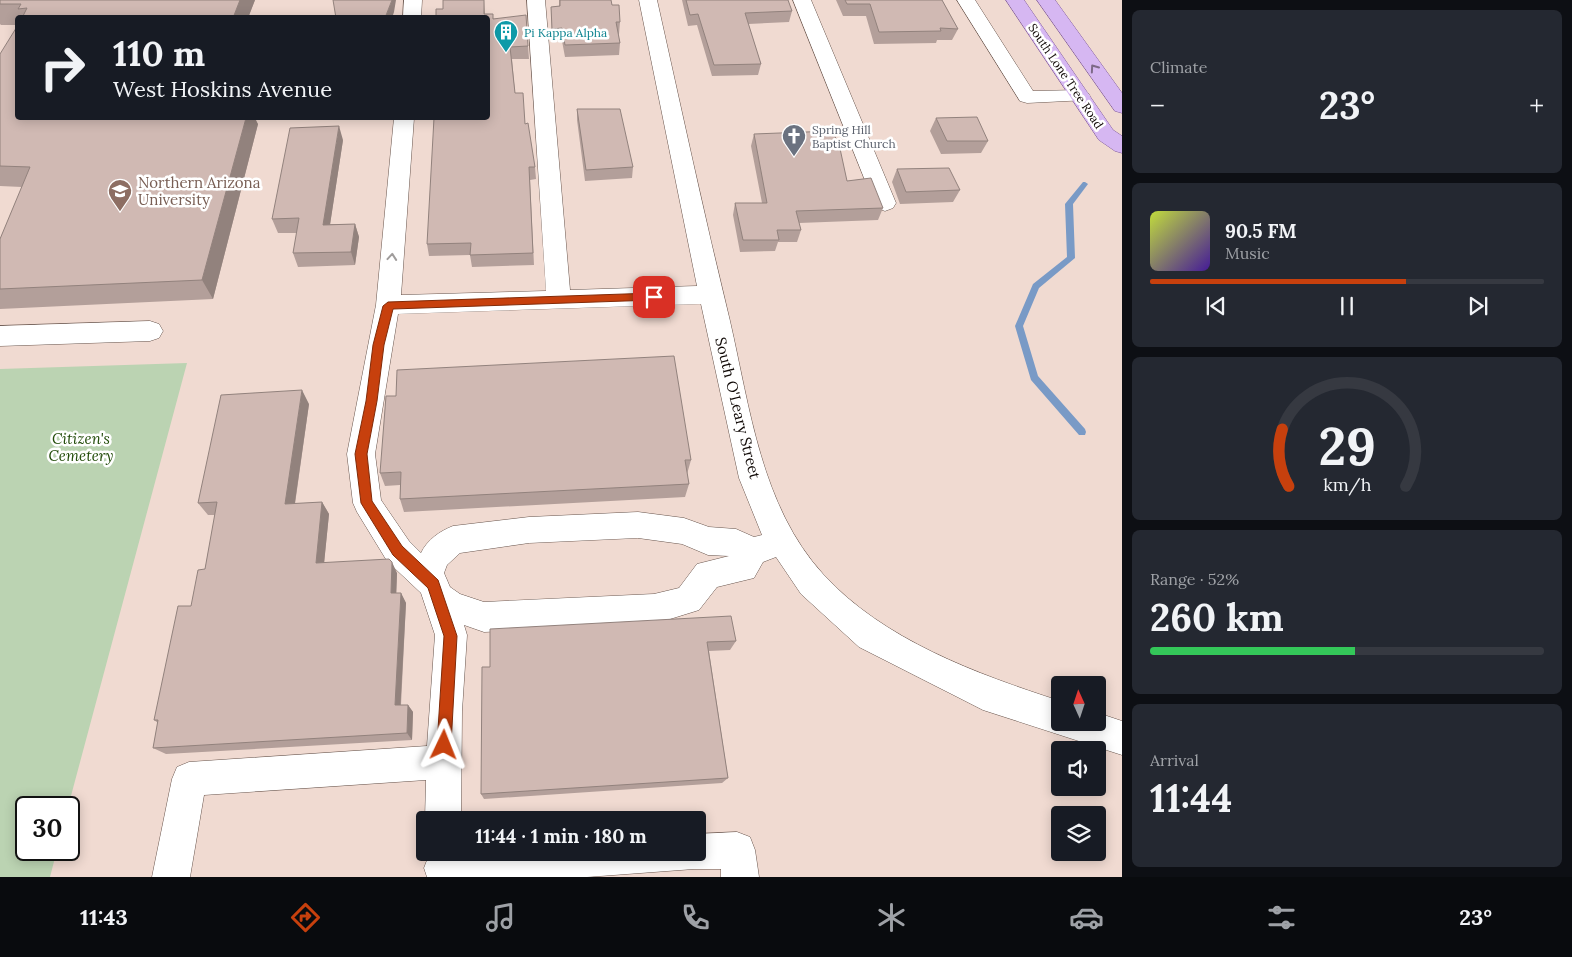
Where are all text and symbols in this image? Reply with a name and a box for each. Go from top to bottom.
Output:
building icon: Pi Kappa Alpha [493,19,519,53]
street label: South Lone Tree Road [1025,21,1107,131]
place label: Pi Kappa Alpha [524,25,607,40]
text: 110 m [113,31,205,76]
icon: right [30,35,95,100]
text: Climate [1150,57,1207,77]
one-way arrow [1091,64,1100,73]
text: West Hoskins Avenue [113,75,332,103]
text: 23° [1319,81,1375,129]
text: − [1150,88,1165,124]
text: + [1529,88,1544,124]
place label: Spring Hill Baptist Church [812,122,896,151]
church icon: Spring Hill Baptist Church [781,123,807,157]
place label: Northern Arizona University [138,173,261,209]
school or university icon: Northern Arizona University [107,178,133,212]
text: 90.5 FM [1225,219,1297,243]
text: Music [1225,243,1270,263]
one-way arrow [387,253,398,261]
pin [633,276,675,318]
icon: arrive [640,283,668,311]
icon: previous [1202,292,1230,320]
icon: pause [1333,292,1361,320]
icon: next [1464,292,1492,320]
street label: South O'Leary Street [711,335,765,481]
text: 29 [1318,413,1376,479]
park label: Citizen's Cemetery [48,429,114,465]
text: km/h [1323,473,1371,496]
text: Range · 52% [1150,569,1239,589]
text: 260 km [1150,593,1284,641]
north arrow [1051,676,1106,731]
map controls [1051,676,1106,861]
position arrow [417,718,469,770]
button: sound [1051,741,1106,796]
text: Arrival [1150,750,1199,770]
text: 11:44 [1150,774,1232,822]
speed limit sign: 30 [15,796,80,861]
button: layers [1051,806,1106,861]
text: 11:44 · 1 min · 180 m [475,824,647,848]
icon: directions [288,900,323,935]
icon: music [483,900,518,935]
icon: phone [678,900,713,935]
icon: climate [874,900,909,935]
icon: car [1069,900,1104,935]
icon: filters [1264,900,1299,935]
text: 11:43 [80,903,128,931]
text: 23° [1459,903,1492,931]

